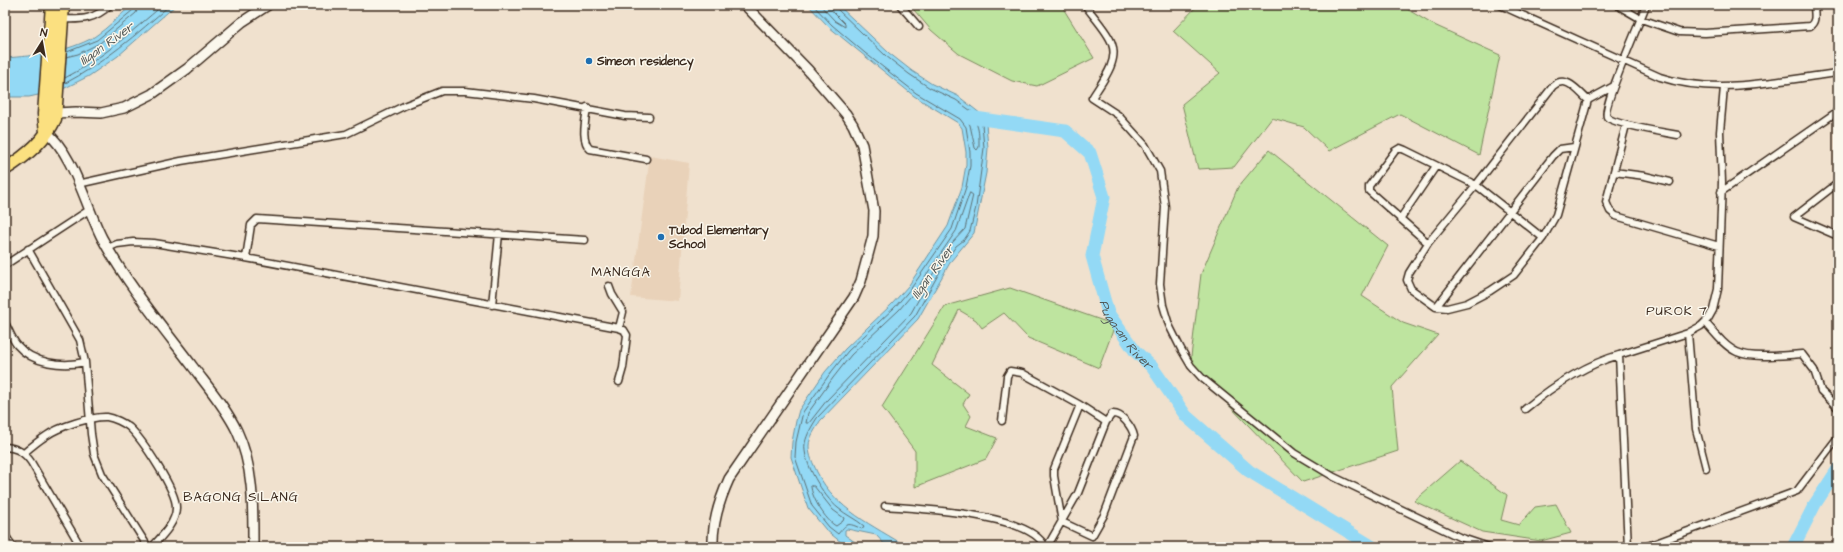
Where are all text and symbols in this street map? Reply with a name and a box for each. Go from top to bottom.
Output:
water label: Iligan River [76,17,140,70]
north arrow [22,22,62,62]
text: N [39,25,49,41]
place label: Simeon residency [596,53,694,71]
marker: Simeon residency [584,56,594,66]
place label: Tubod Elementary School [668,222,769,253]
marker: Tubod Elementary School [656,232,666,242]
water label: Iligan River [907,239,961,303]
district label: MANGGA [591,263,651,281]
water label: Puga-an River [1095,298,1158,375]
district label: PUROK 7 [1646,302,1708,320]
district label: BAGONG SILANG [183,488,299,506]

